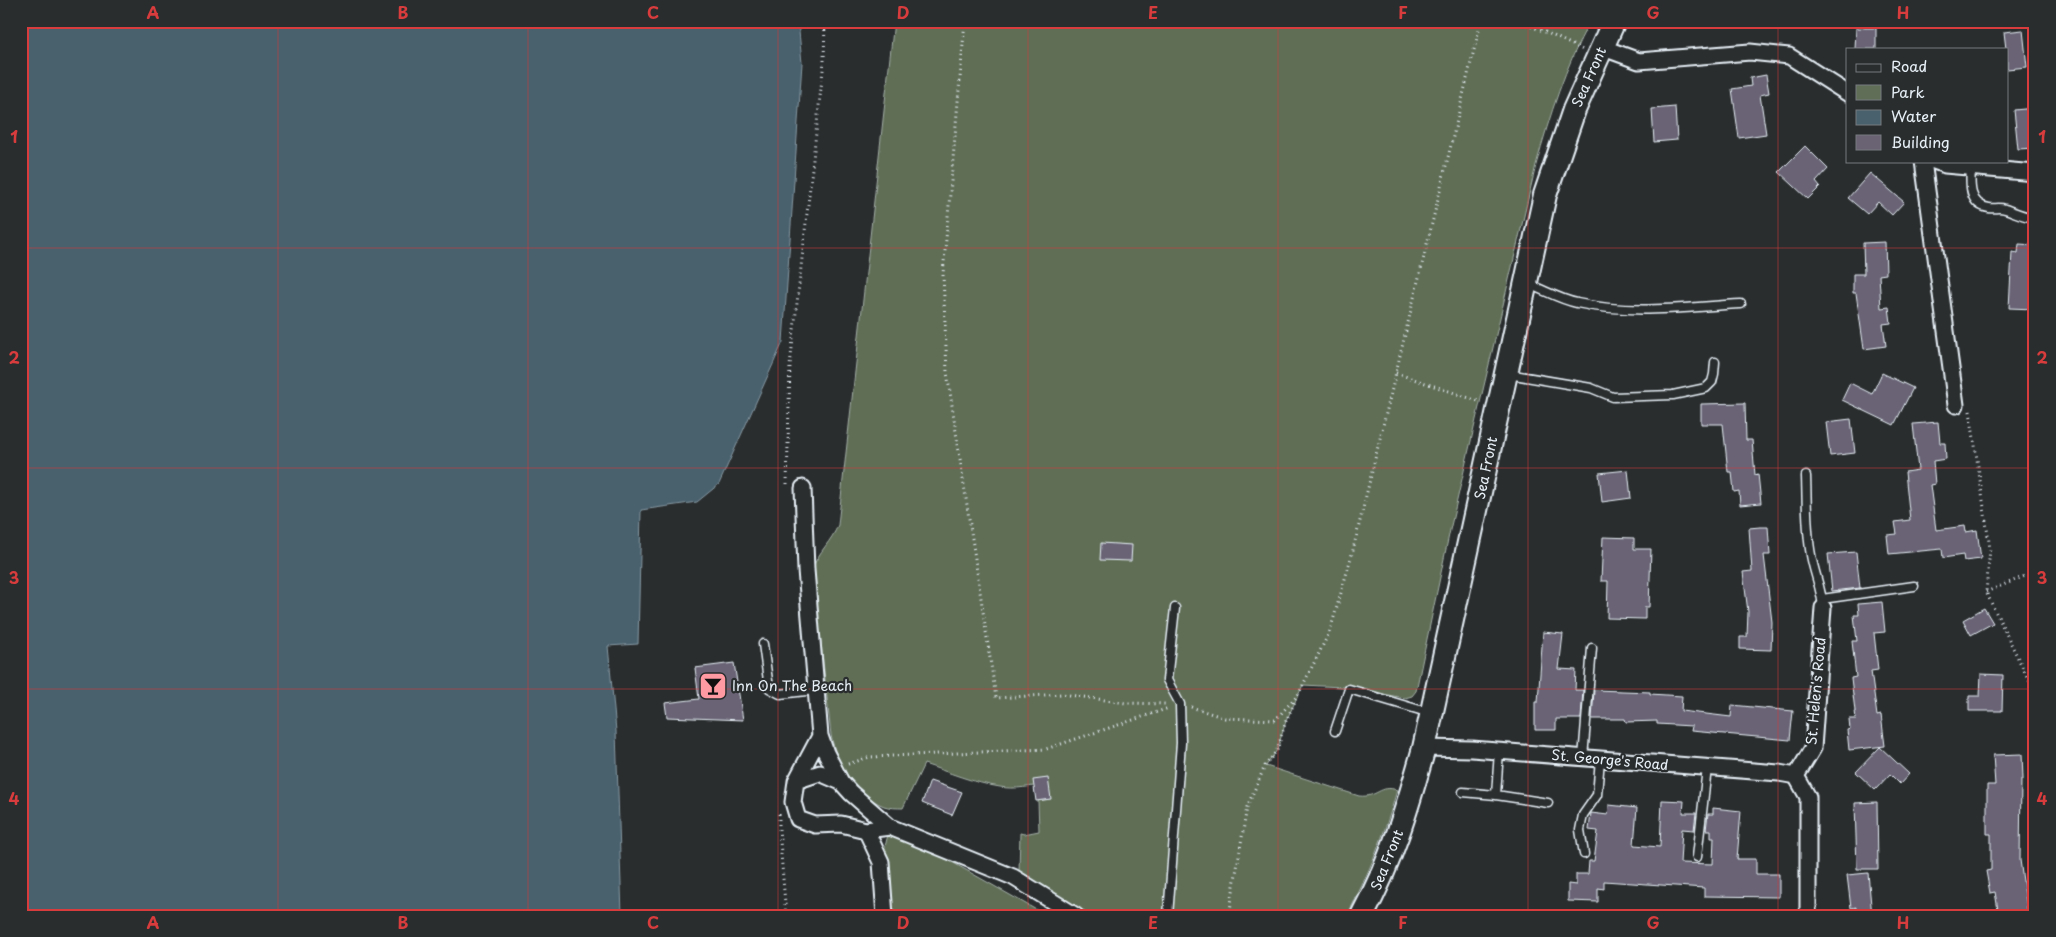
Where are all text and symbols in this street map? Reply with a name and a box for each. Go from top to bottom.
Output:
text: A [147,0,160,24]
text: B [398,0,409,24]
text: C [647,0,659,24]
text: D [897,0,909,24]
text: E [1148,0,1158,24]
text: F [1398,0,1408,24]
text: G [1646,0,1660,24]
text: H [1897,0,1909,24]
street label: Sea Front [1566,43,1611,110]
legend [1846,48,2008,162]
text: Road [1891,54,1927,77]
text: Park [1891,80,1925,103]
text: Water [1891,104,1936,127]
text: 1 [10,124,18,148]
text: 1 [2038,124,2046,148]
text: Building [1891,130,1950,153]
text: 2 [8,345,20,369]
text: 2 [2036,345,2048,369]
street label: Sea Front [1469,434,1502,501]
text: 3 [9,565,19,589]
text: 3 [2037,565,2047,589]
street label: St. Helen's Road [1800,636,1831,746]
bar icon: Inn On The Beach [698,671,728,701]
place label: Inn On The Beach [732,675,852,696]
street label: St. George's Road [1551,744,1669,775]
text: 4 [9,786,20,810]
text: 4 [2037,786,2048,810]
street label: Sea Front [1365,826,1408,893]
text: A [147,910,160,934]
text: B [398,910,409,934]
text: C [647,910,659,934]
text: D [897,910,909,934]
text: E [1148,910,1158,934]
text: F [1398,910,1408,934]
text: G [1646,910,1660,934]
text: H [1897,910,1909,934]

